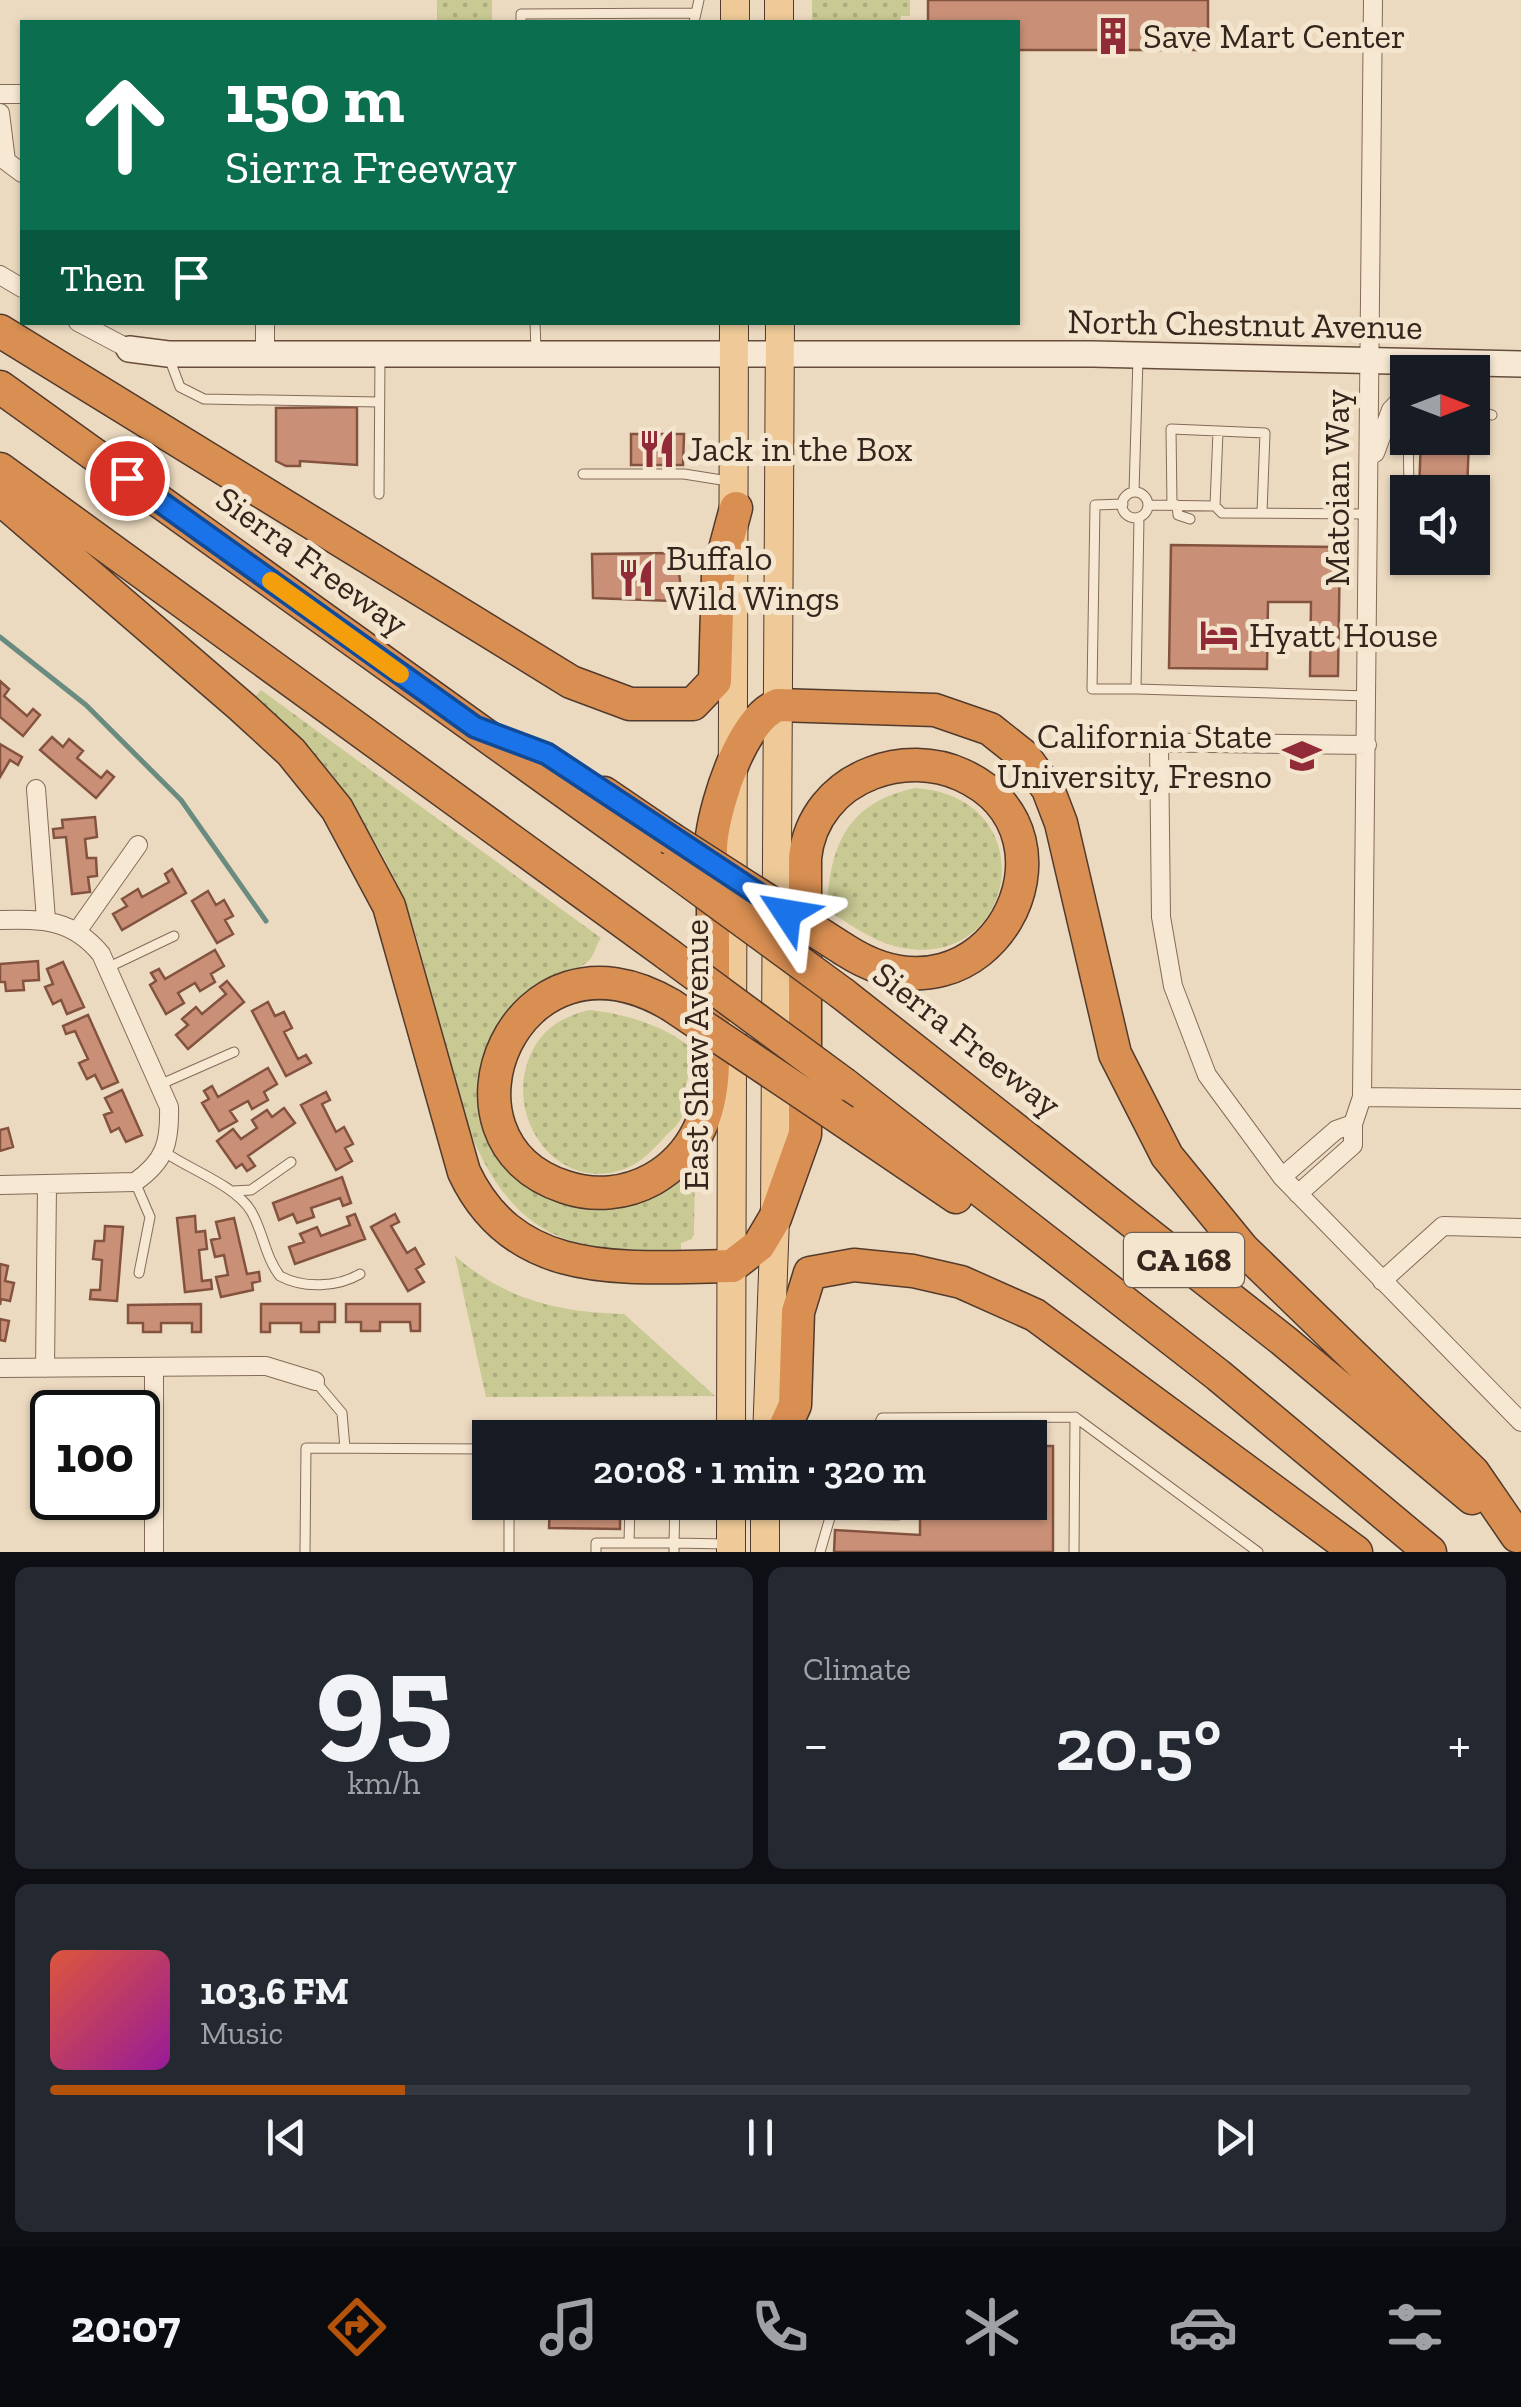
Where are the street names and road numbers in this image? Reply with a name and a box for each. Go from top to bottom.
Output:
street label: North Chestnut Avenue [1067,300,1423,348]
street label: Matoian Way [1316,389,1358,587]
street label: Sierra Freeway [208,477,416,645]
street label: East Shaw Avenue [675,919,717,1191]
street label: Sierra Freeway [865,953,1069,1125]
road number: CA 168 [1124,1233,1244,1287]

